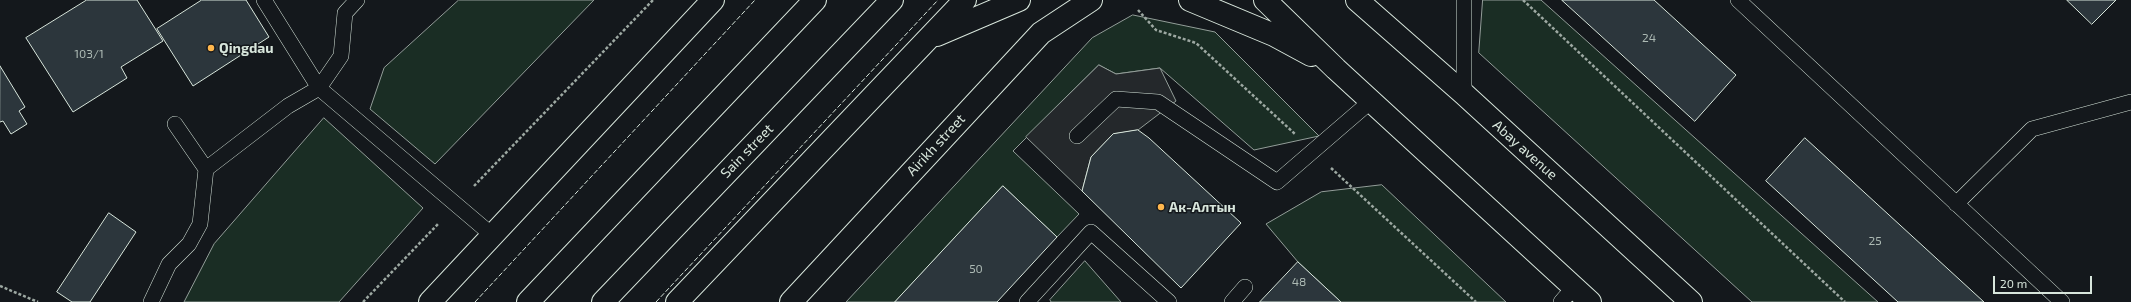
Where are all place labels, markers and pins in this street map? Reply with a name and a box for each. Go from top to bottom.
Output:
place label: Qingdau [219,40,274,56]
marker: Qingdau [206,43,216,53]
place label: Ак-Алтын [1169,199,1236,215]
marker: Ак-Алтын [1156,202,1166,212]

